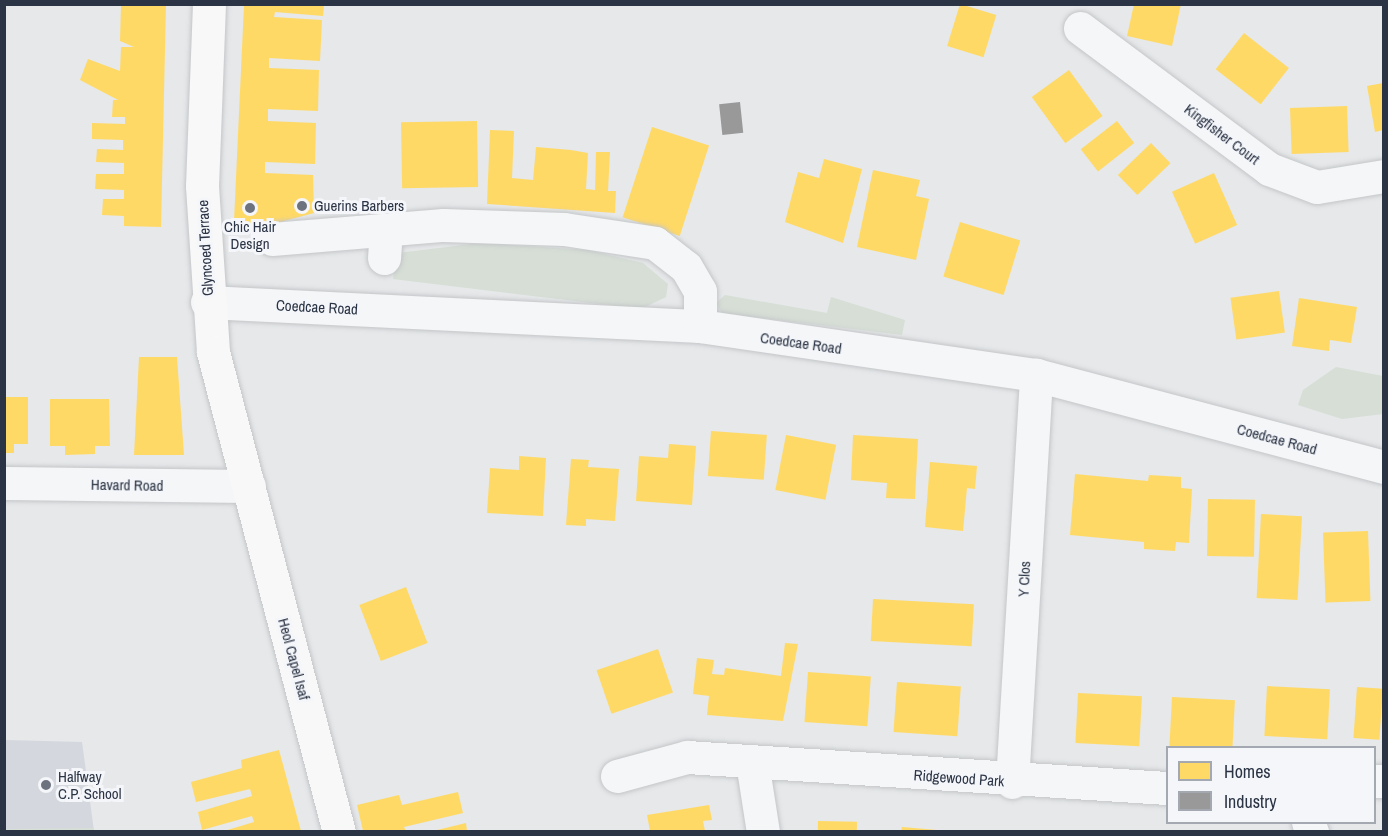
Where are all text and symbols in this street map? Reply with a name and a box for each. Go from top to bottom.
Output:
street label: Kingfisher Court [1181,100,1263,168]
place label: Guerins Barbers [314,197,404,215]
street label: Glyncoed Terrace [193,199,217,297]
marker: Guerins Barbers [295,199,309,213]
marker: Chic Hair Design [243,201,257,215]
place label: Chic Hair Design [224,217,276,252]
street label: Coedcae Road [276,296,358,318]
street label: Coedcae Road [759,328,843,358]
street label: Coedcae Road [1235,420,1319,458]
street label: Havard Road [91,475,163,495]
street label: Y Clos [1014,560,1034,598]
street label: Heol Capel Isaf [274,616,314,702]
legend [1166,746,1376,824]
text: Homes [1224,759,1271,784]
street label: Ridgewood Park [913,766,1005,790]
place label: Halfway C.P. School [58,767,121,802]
marker: Halfway C.P. School [39,778,53,792]
text: Industry [1224,789,1277,814]

